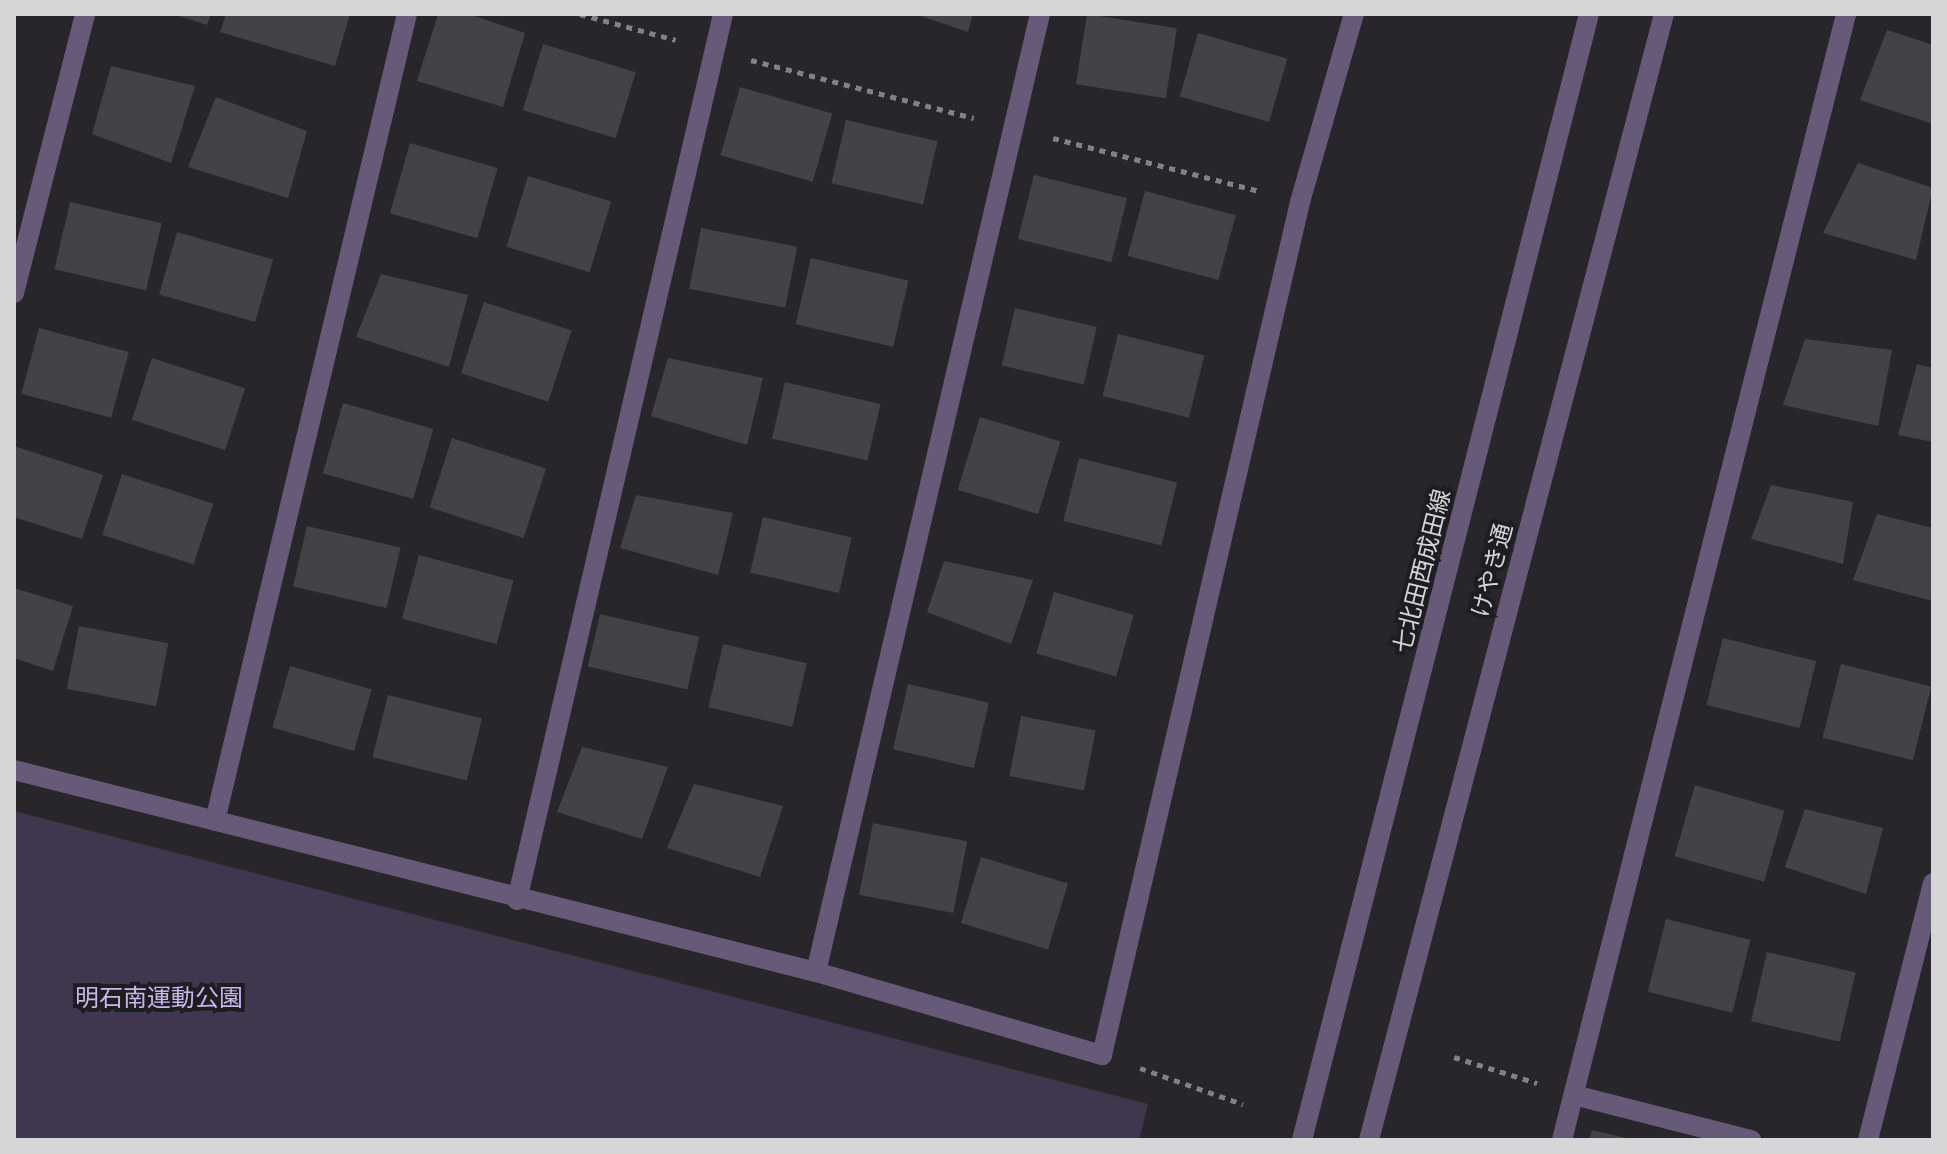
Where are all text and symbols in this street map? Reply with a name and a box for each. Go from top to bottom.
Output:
street label: 七北田西成田線 [1387,486,1455,656]
street label: けやき通 [1465,520,1517,620]
park label: 明石南運動公園 [75,983,243,1011]

